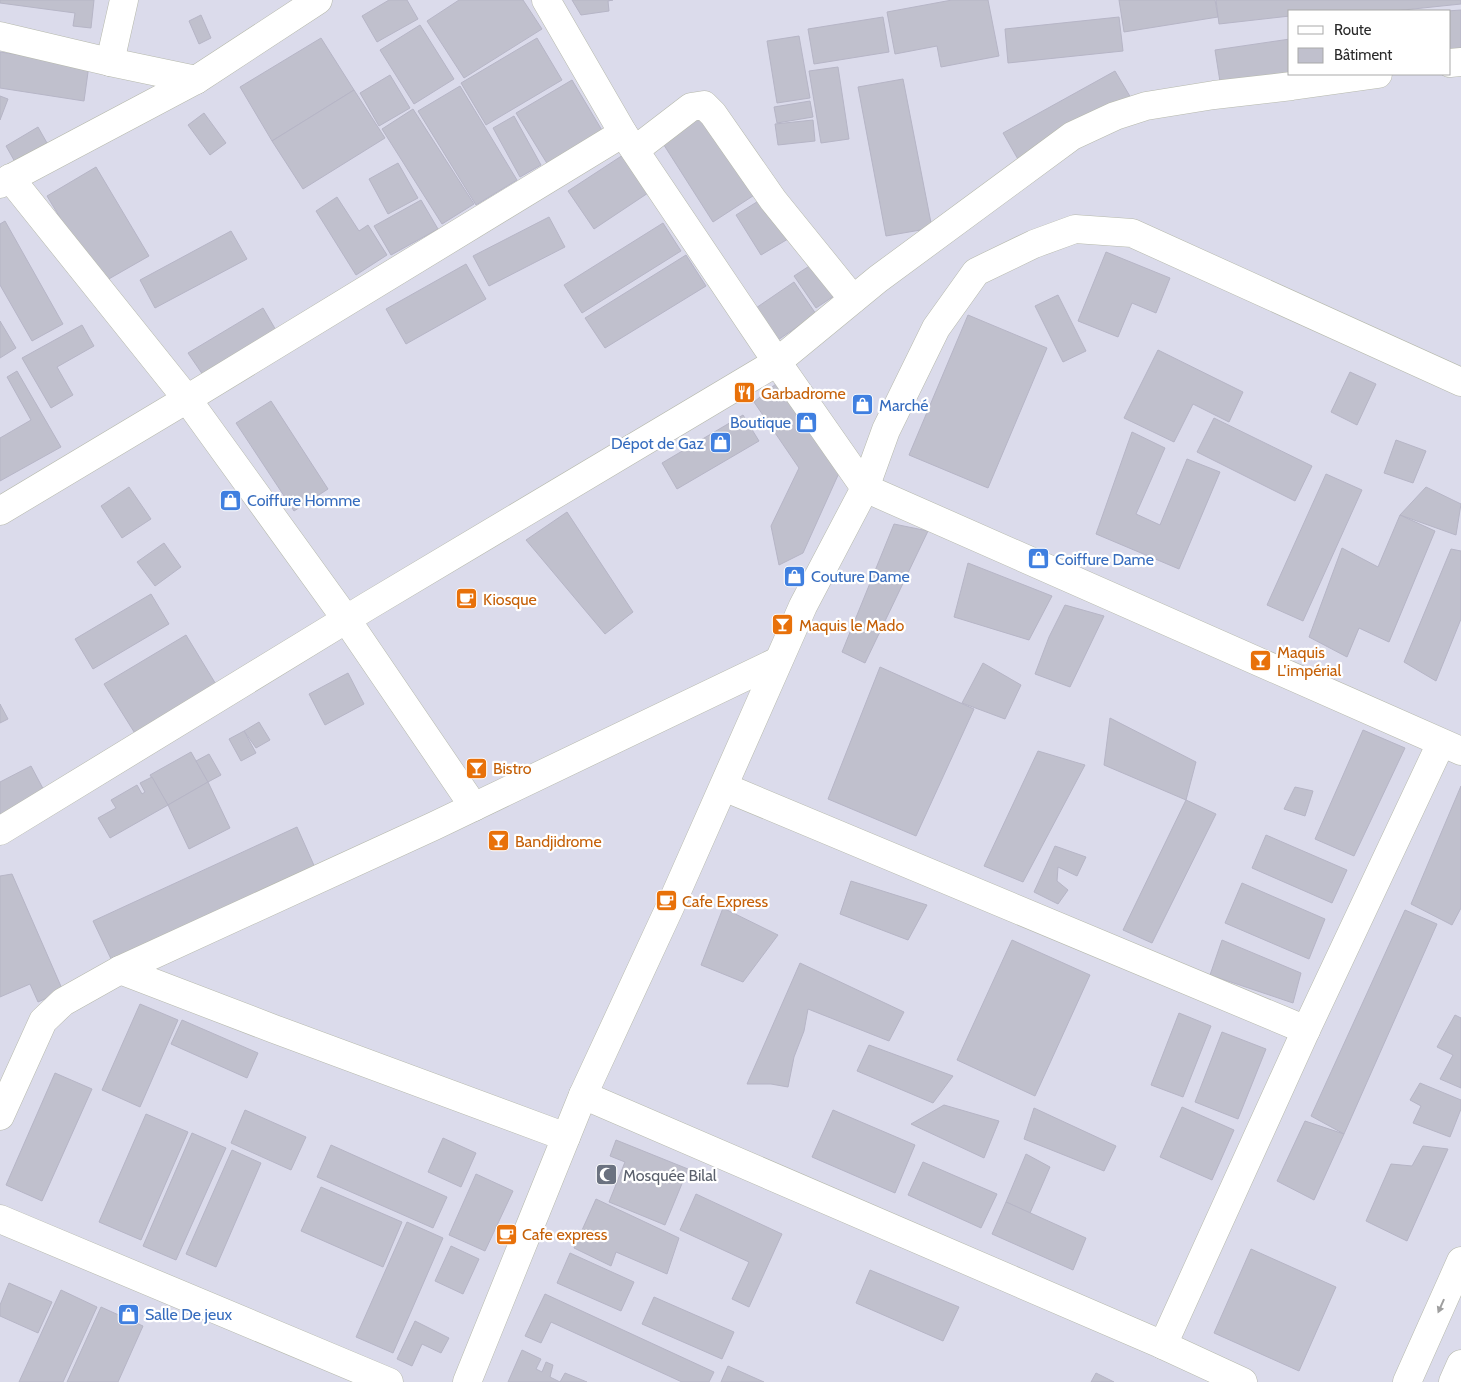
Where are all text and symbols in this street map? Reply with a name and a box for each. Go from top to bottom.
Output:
legend [1288,10,1451,75]
text: Route [1334,21,1372,39]
text: Bâtiment [1334,46,1392,64]
restaurant icon: Garbadrome [733,381,757,405]
place label: Garbadrome [761,384,846,403]
shop icon: Marché [851,393,875,417]
place label: Marché [879,396,929,415]
shop icon: Boutique [795,410,819,434]
place label: Boutique [730,413,791,432]
shop icon: Dépot de Gaz [708,431,732,455]
place label: Dépot de Gaz [611,434,704,453]
shop icon: Coiffure Homme [219,488,243,512]
place label: Coiffure Homme [247,491,361,510]
shop icon: Coiffure Dame [1027,547,1051,571]
place label: Coiffure Dame [1055,550,1154,569]
shop icon: Couture Dame [783,564,807,588]
place label: Couture Dame [811,567,910,586]
cafe icon: Kiosque [455,587,479,611]
place label: Kiosque [483,590,537,609]
bar icon: Maquis le Mado [771,613,795,637]
place label: Maquis le Mado [799,616,904,635]
place label: Maquis L'impérial [1277,643,1341,680]
bar icon: Maquis L'impérial [1249,649,1273,673]
bar icon: Bistro [465,756,489,780]
place label: Bistro [493,759,532,778]
bar icon: Bandjidrome [487,829,511,853]
place label: Bandjidrome [515,832,602,851]
cafe icon: Cafe Express [654,889,678,913]
place label: Cafe Express [682,892,768,911]
mosque icon: Mosquée Bilal [595,1163,619,1187]
place label: Mosquée Bilal [623,1166,717,1185]
cafe icon: Cafe express [494,1222,518,1246]
place label: Cafe express [522,1225,608,1244]
one-way arrow [1437,1298,1445,1313]
shop icon: Salle De jeux [117,1302,141,1326]
place label: Salle De jeux [145,1305,233,1324]

